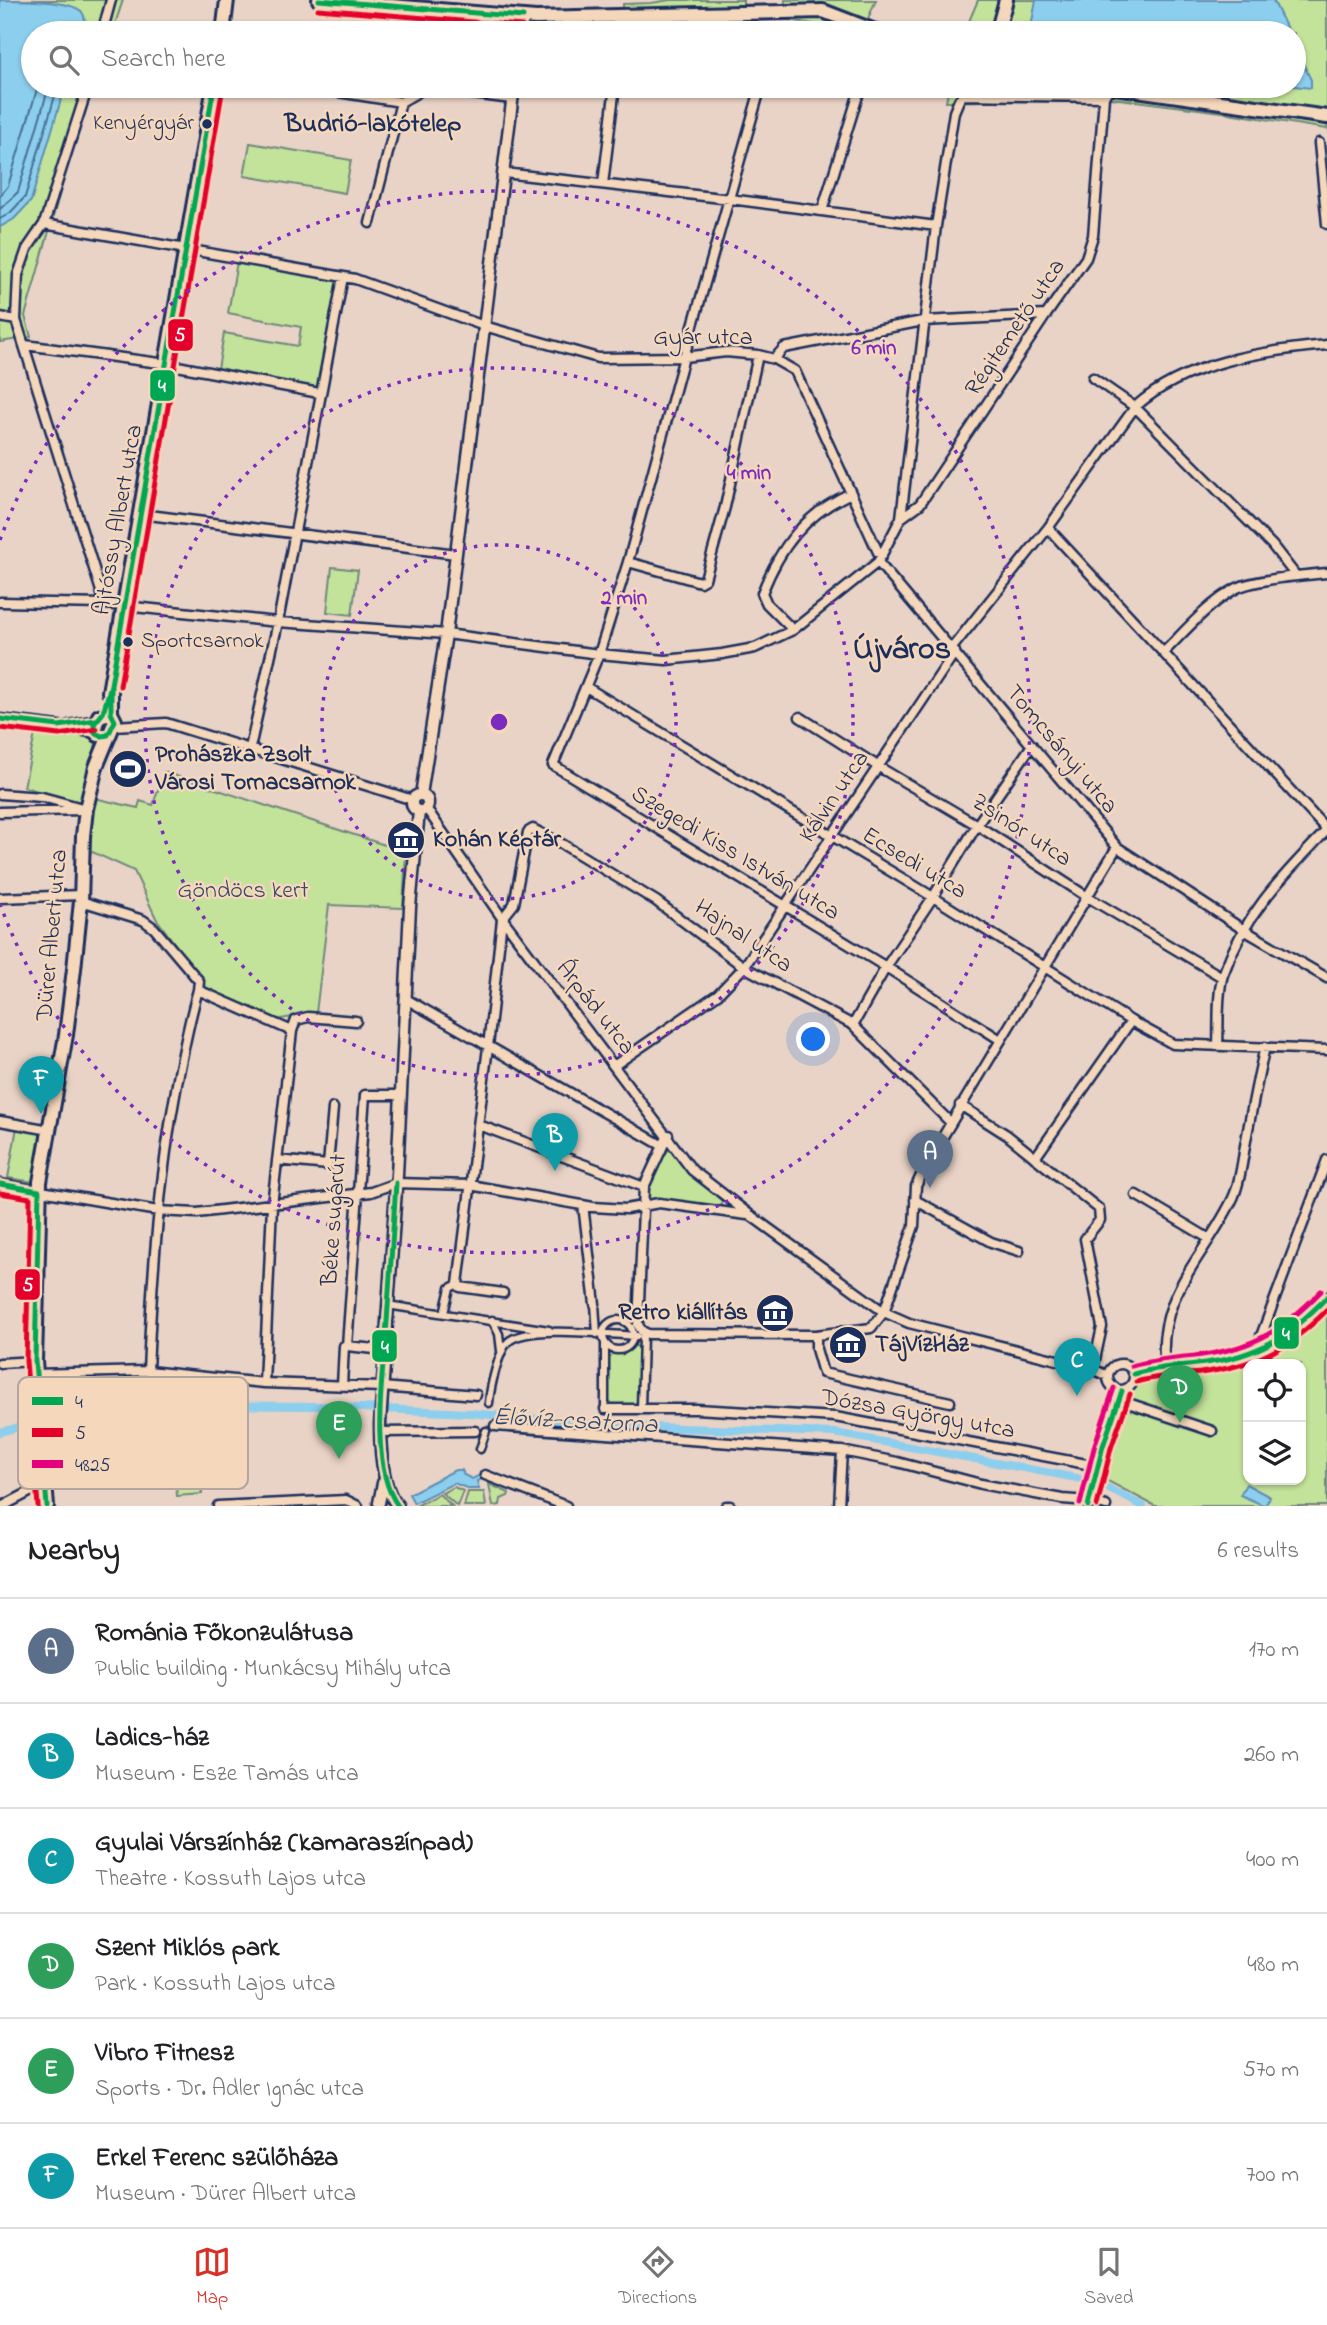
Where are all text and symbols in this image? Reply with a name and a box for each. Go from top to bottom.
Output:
search box [21,21,1306,98]
icon: search [45,41,83,79]
text: Search here [101,41,226,79]
district label: Budrió-lakótelep [284,106,461,144]
place label: Kenyérgyár [93,108,194,141]
marker: Kenyérgyár [200,117,214,131]
street label: Régitemető utca [957,252,1075,404]
line badge: 5 [167,318,194,352]
street label: Gyár utca [653,321,753,357]
text: 5 [175,323,186,350]
text: 6 min [852,334,896,364]
line badge: 4 [149,369,176,402]
text: 4 [158,374,166,401]
street label: Ajtóssy Albert utca [85,422,154,618]
text: 4 min [727,459,771,489]
text: 2 min [600,584,647,614]
place label: Sportcsarnok [141,626,264,658]
district label: Újváros [853,627,951,674]
marker: Sportcsarnok [121,635,135,649]
street label: Tomcsányi utca [995,678,1126,823]
centre of rings [487,710,511,734]
place label: Prohászka Zsolt Városi Tornacsarnok [154,738,356,801]
street label: Kálvin utca [791,744,879,850]
sports icon: Prohászka Zsolt Városi Tornacsarnok [107,748,149,790]
street label: Szegedi Kiss István utca [624,778,846,930]
street label: Zsinór utca [964,785,1078,877]
museum icon: Kohán Képtár [385,819,427,861]
street label: Ecsedi utca [855,819,973,909]
place label: Kohán Képtár [433,823,561,858]
street label: Dürer Albert utca [28,848,78,1023]
park label: Göndöcs kert [178,874,308,909]
street label: Hajnal utca [687,891,799,983]
street label: Árpád utca [547,953,643,1063]
your location [796,1022,830,1056]
pin: F [18,1056,64,1114]
pin: B [532,1113,578,1171]
pin: A [907,1130,953,1188]
street label: Béke sugárút [313,1153,357,1288]
line badge: 5 [14,1268,41,1301]
text: 5 [23,1273,34,1300]
museum icon: Retro kiállítás [754,1292,796,1334]
place label: Retro kiállítás [618,1296,748,1331]
line badge: 4 [1273,1316,1300,1350]
text: 4 [1282,1322,1290,1349]
museum icon: TájVízHáz [827,1324,869,1366]
place label: TájVízHáz [875,1328,970,1363]
line badge: 4 [371,1329,398,1363]
text: 4 [381,1335,389,1362]
pin: C [1054,1338,1100,1396]
map controls [1243,1359,1306,1485]
button: locate [1243,1359,1306,1422]
pin: D [1157,1365,1203,1423]
legend [18,1377,248,1489]
street label: Dózsa György utca [817,1381,1017,1450]
text: 4 [75,1390,83,1417]
water label: Élővíz-csatorna [492,1399,659,1445]
pin: E [316,1401,362,1459]
text: 5 [75,1421,86,1448]
button: layers [1243,1422,1306,1485]
text: 4825 [75,1453,110,1480]
text: Nearby [28,1530,120,1574]
text: 6 results [1218,1535,1299,1568]
text: Románia Főkonzulátusa [95,1615,353,1653]
text: A [44,1634,58,1667]
text: 170 m [1249,1634,1299,1667]
text: Public building · Munkácsy Mihály utca [95,1653,451,1686]
text: Ladics-ház [95,1720,209,1758]
text: B [43,1739,59,1772]
text: 260 m [1244,1739,1299,1772]
text: Museum · Esze Tamás utca [95,1758,359,1791]
text: Gyulai Várszínház (kamaraszínpad) [95,1825,473,1863]
text: C [45,1844,57,1877]
text: 400 m [1246,1844,1299,1877]
text: Theatre · Kossuth Lajos utca [95,1863,366,1896]
text: Szent Miklós park [95,1930,279,1968]
text: D [43,1949,59,1982]
text: 480 m [1247,1949,1299,1982]
text: Park · Kossuth Lajos utca [95,1968,335,2001]
text: Vibro Fitnesz [95,2035,234,2073]
text: E [44,2054,58,2087]
text: 570 m [1243,2054,1299,2087]
text: Sports · Dr. Adler Ignác utca [95,2073,364,2106]
text: Erkel Ferenc szülőháza [95,2140,338,2178]
text: F [44,2159,58,2192]
text: 700 m [1246,2159,1299,2192]
text: Museum · Dürer Albert utca [95,2178,356,2211]
tab: Map [193,2243,231,2312]
tab: Directions [618,2243,697,2312]
tab: Saved [1084,2243,1134,2312]

